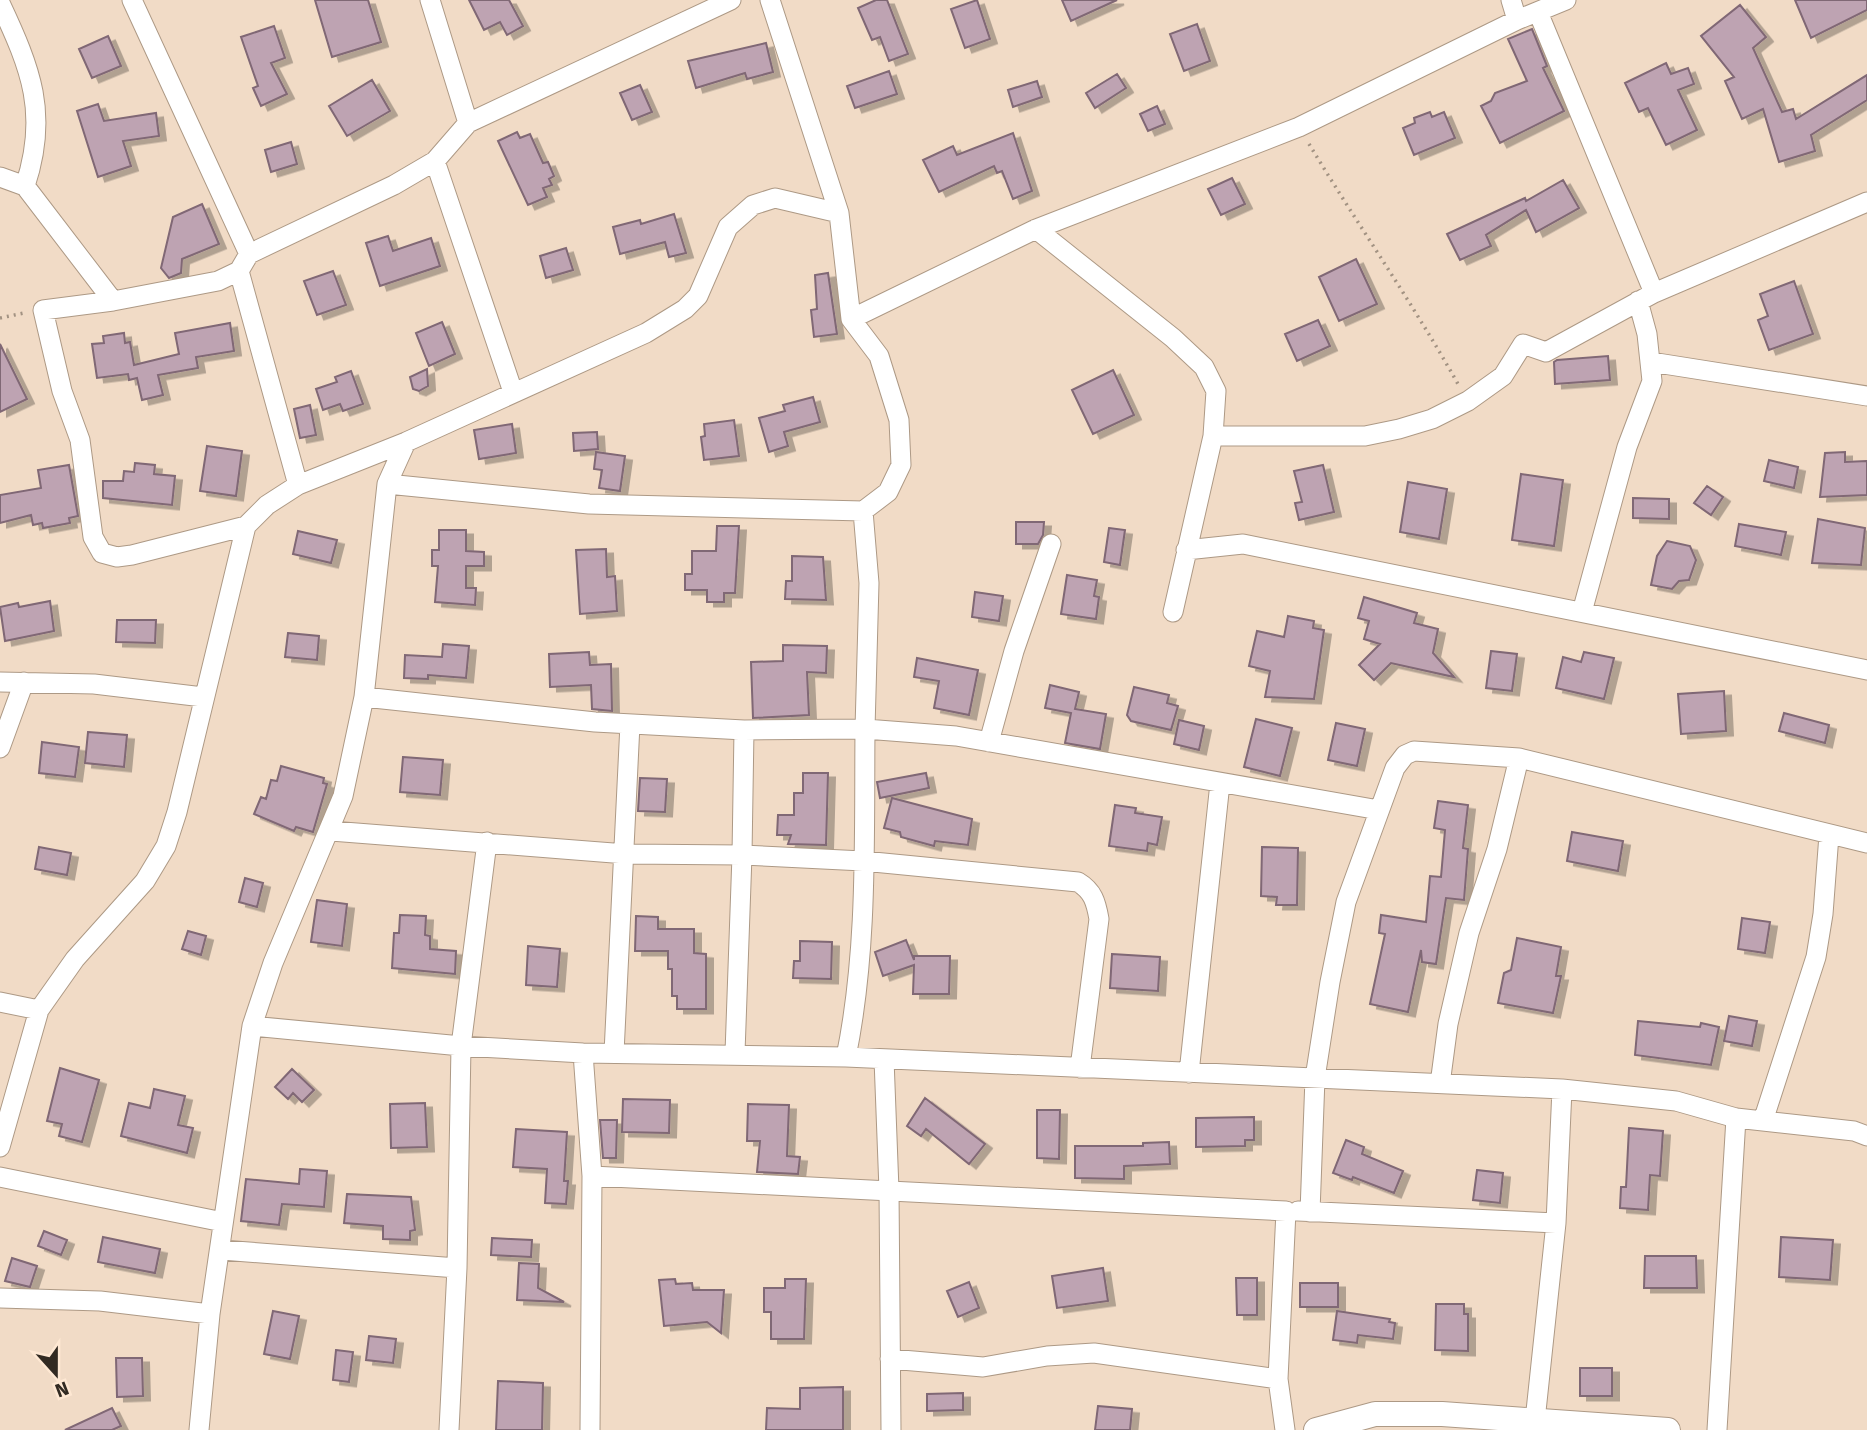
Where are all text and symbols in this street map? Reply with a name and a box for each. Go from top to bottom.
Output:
north arrow [21,1339,91,1409]
text: N [52,1376,72,1402]

